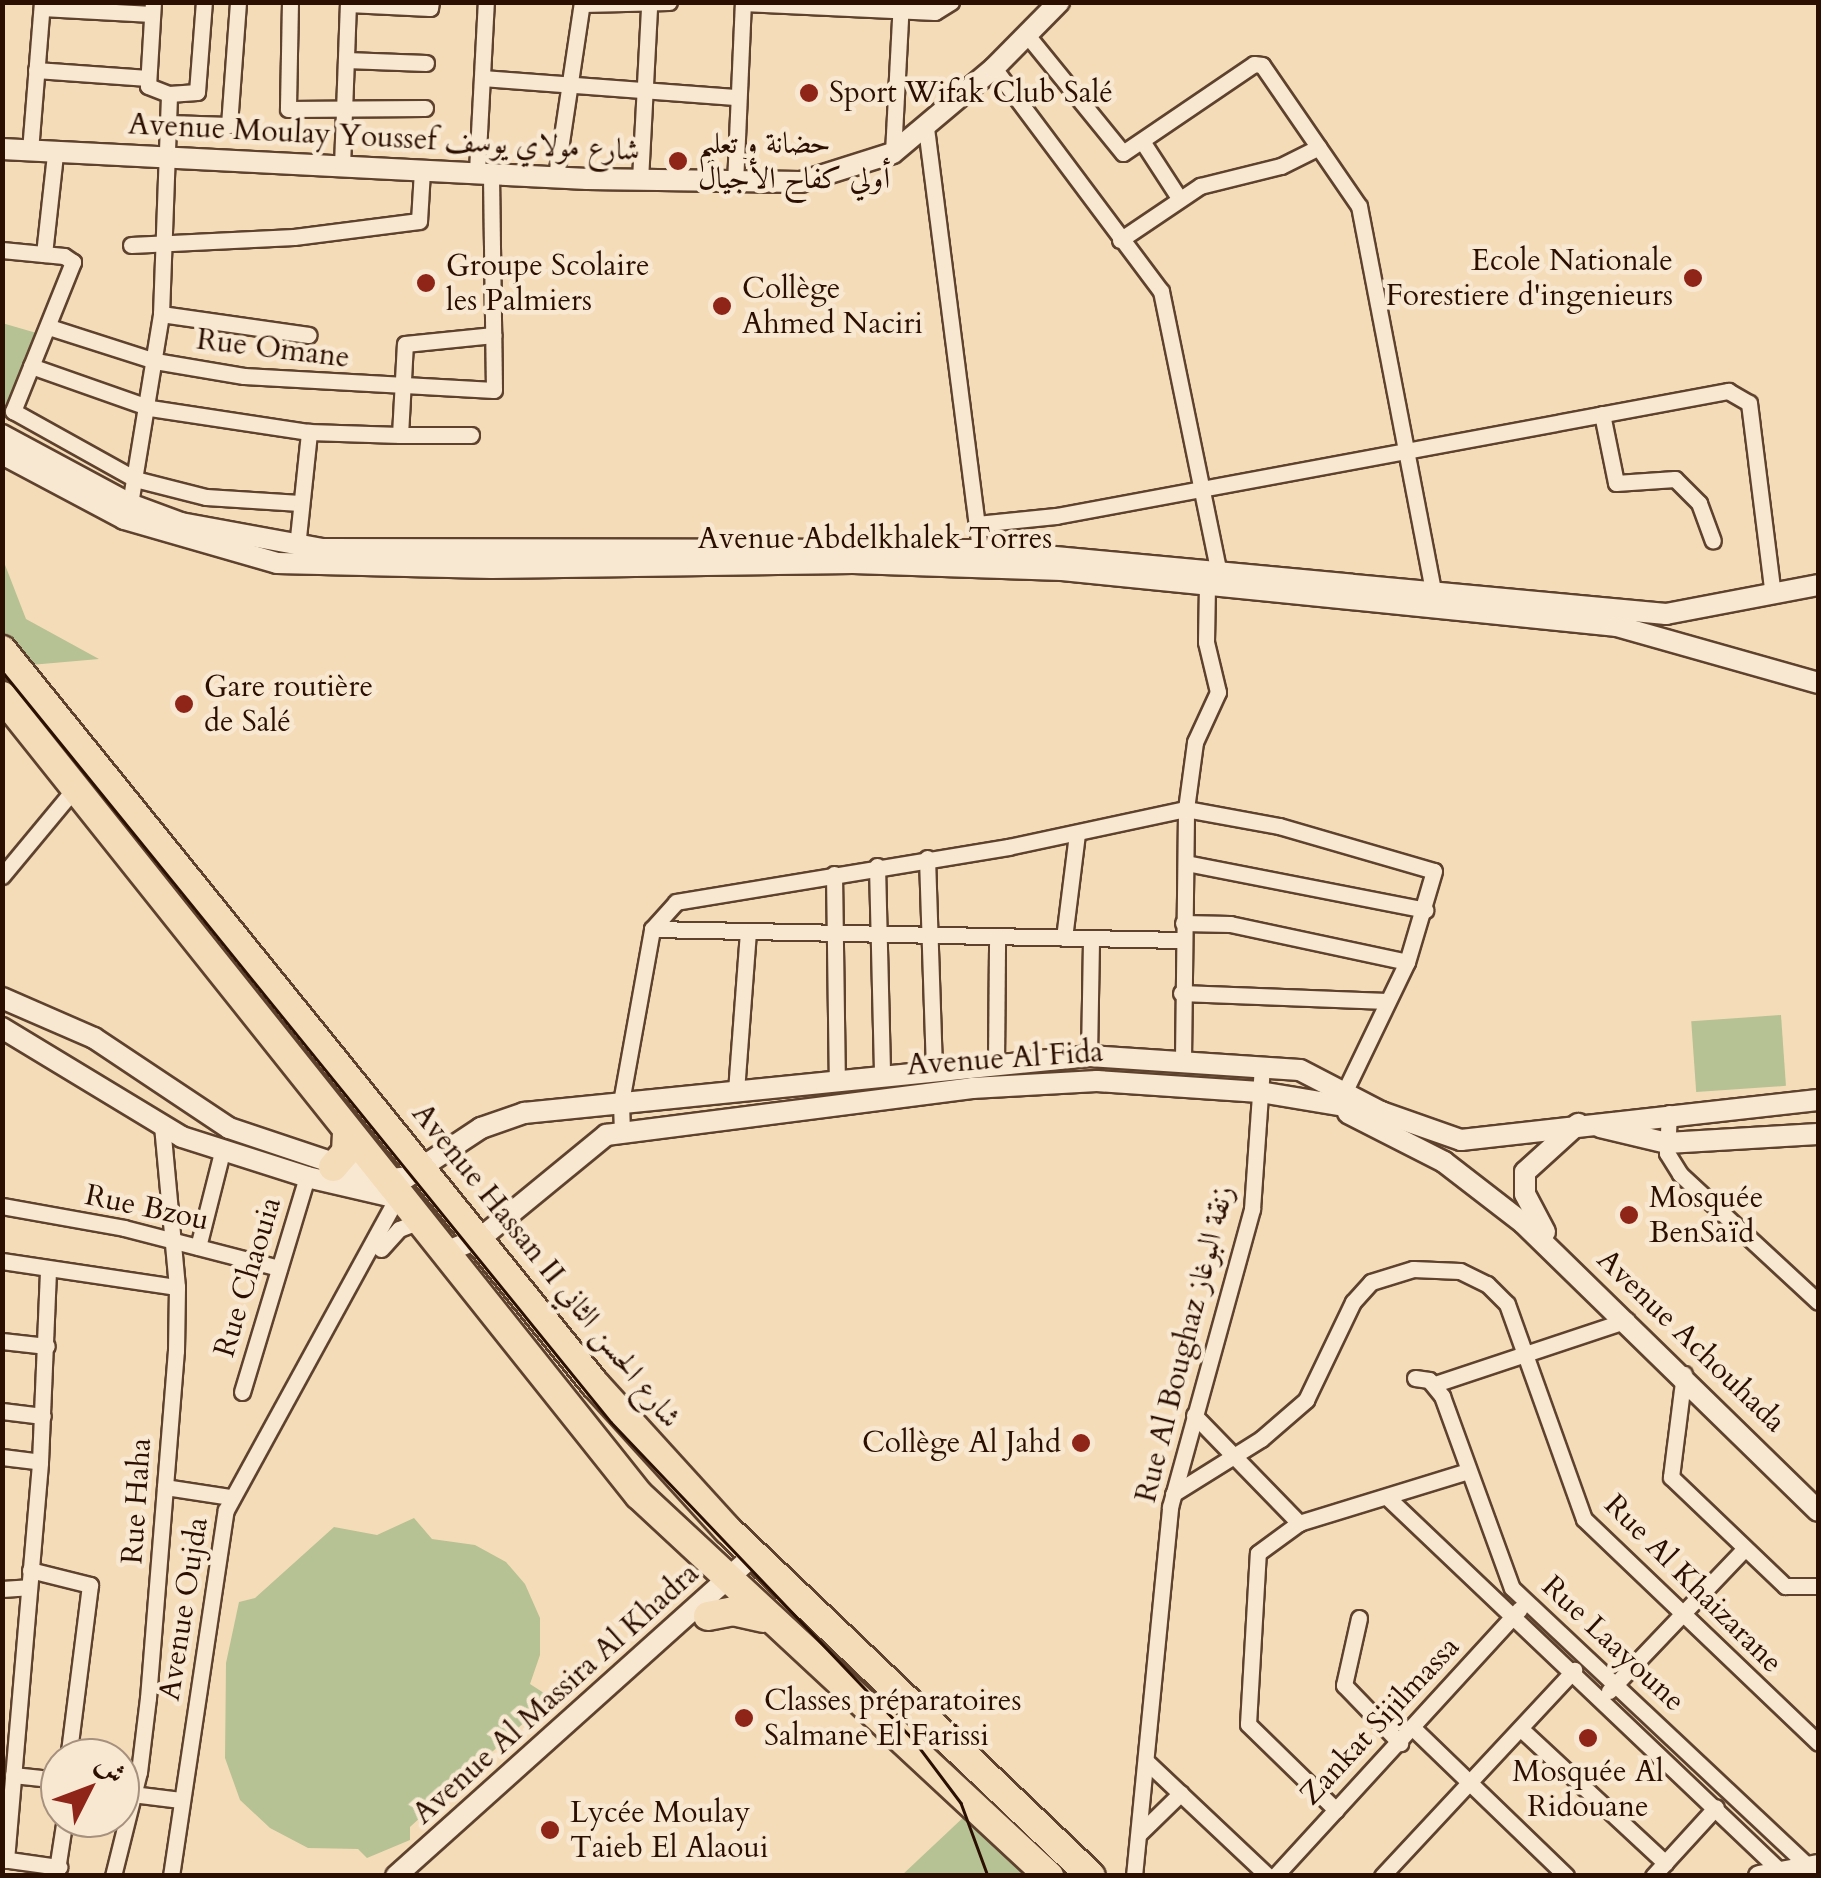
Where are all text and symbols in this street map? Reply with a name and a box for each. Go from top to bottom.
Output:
place label: Sport Wifak Club Salé [829,75,1113,111]
marker: Sport Wifak Club Salé [798,82,820,104]
street label: Avenue Moulay Youssef شارع مولاي يوسف [127,107,641,169]
place label: حضانة و تعليم أولي كفاح الأجيال [698,126,890,196]
marker: حضانة و تعليم أولي كفاح الأجيال [667,150,689,172]
place label: Ecole Nationale Forestiere d'ingenieurs [1386,243,1673,314]
place label: Groupe Scolaire les Palmiers [446,248,650,318]
marker: Ecole Nationale Forestiere d'ingenieurs [1682,267,1704,289]
place label: Collège Ahmed Naciri [742,271,923,342]
marker: Groupe Scolaire les Palmiers [415,272,437,294]
marker: Collège Ahmed Naciri [711,295,733,317]
street label: Rue Omane [194,322,352,376]
street label: Avenue Abdelkhalek Torres [698,521,1052,557]
place label: Gare routière de Salé [204,669,373,740]
marker: Gare routière de Salé [173,693,195,715]
street label: Avenue Al Fida [906,1034,1104,1084]
street label: Avenue Hassan II شارع الحسن الثاني [404,1096,688,1436]
street label: Rue Bzou [82,1177,212,1239]
place label: Mosquée BenSaïd [1649,1180,1763,1250]
street label: Rue Al Boughaz زنقة البوغاز [1128,1182,1242,1506]
street label: Rue Chaouia [207,1193,289,1361]
marker: Mosquée BenSaïd [1618,1204,1640,1226]
street label: Avenue Achouhada [1589,1242,1793,1440]
place label: Collège Al Jahd [862,1425,1061,1461]
marker: Collège Al Jahd [1070,1432,1092,1454]
street label: Rue Haha [115,1437,159,1565]
street label: Rue Al Khaizarane [1596,1487,1790,1681]
street label: Avenue Oujda [152,1515,216,1703]
street label: Avenue Al Massira Al Khadra [405,1556,707,1832]
street label: Rue Laayoune [1534,1569,1692,1719]
street label: Zankat Sijilmassa [1293,1629,1467,1813]
place label: Classes préparatoires Salmane El Farissi [764,1683,1021,1754]
marker: Classes préparatoires Salmane El Farissi [733,1707,755,1729]
marker: Mosquée Al Ridouane [1577,1727,1599,1749]
north arrow [40,1738,140,1838]
text: ش [87,1746,134,1792]
place label: Mosquée Al Ridouane [1512,1754,1664,1824]
place label: Lycée Moulay Taieb El Alaoui [570,1795,768,1866]
marker: Lycée Moulay Taieb El Alaoui [539,1819,561,1841]

